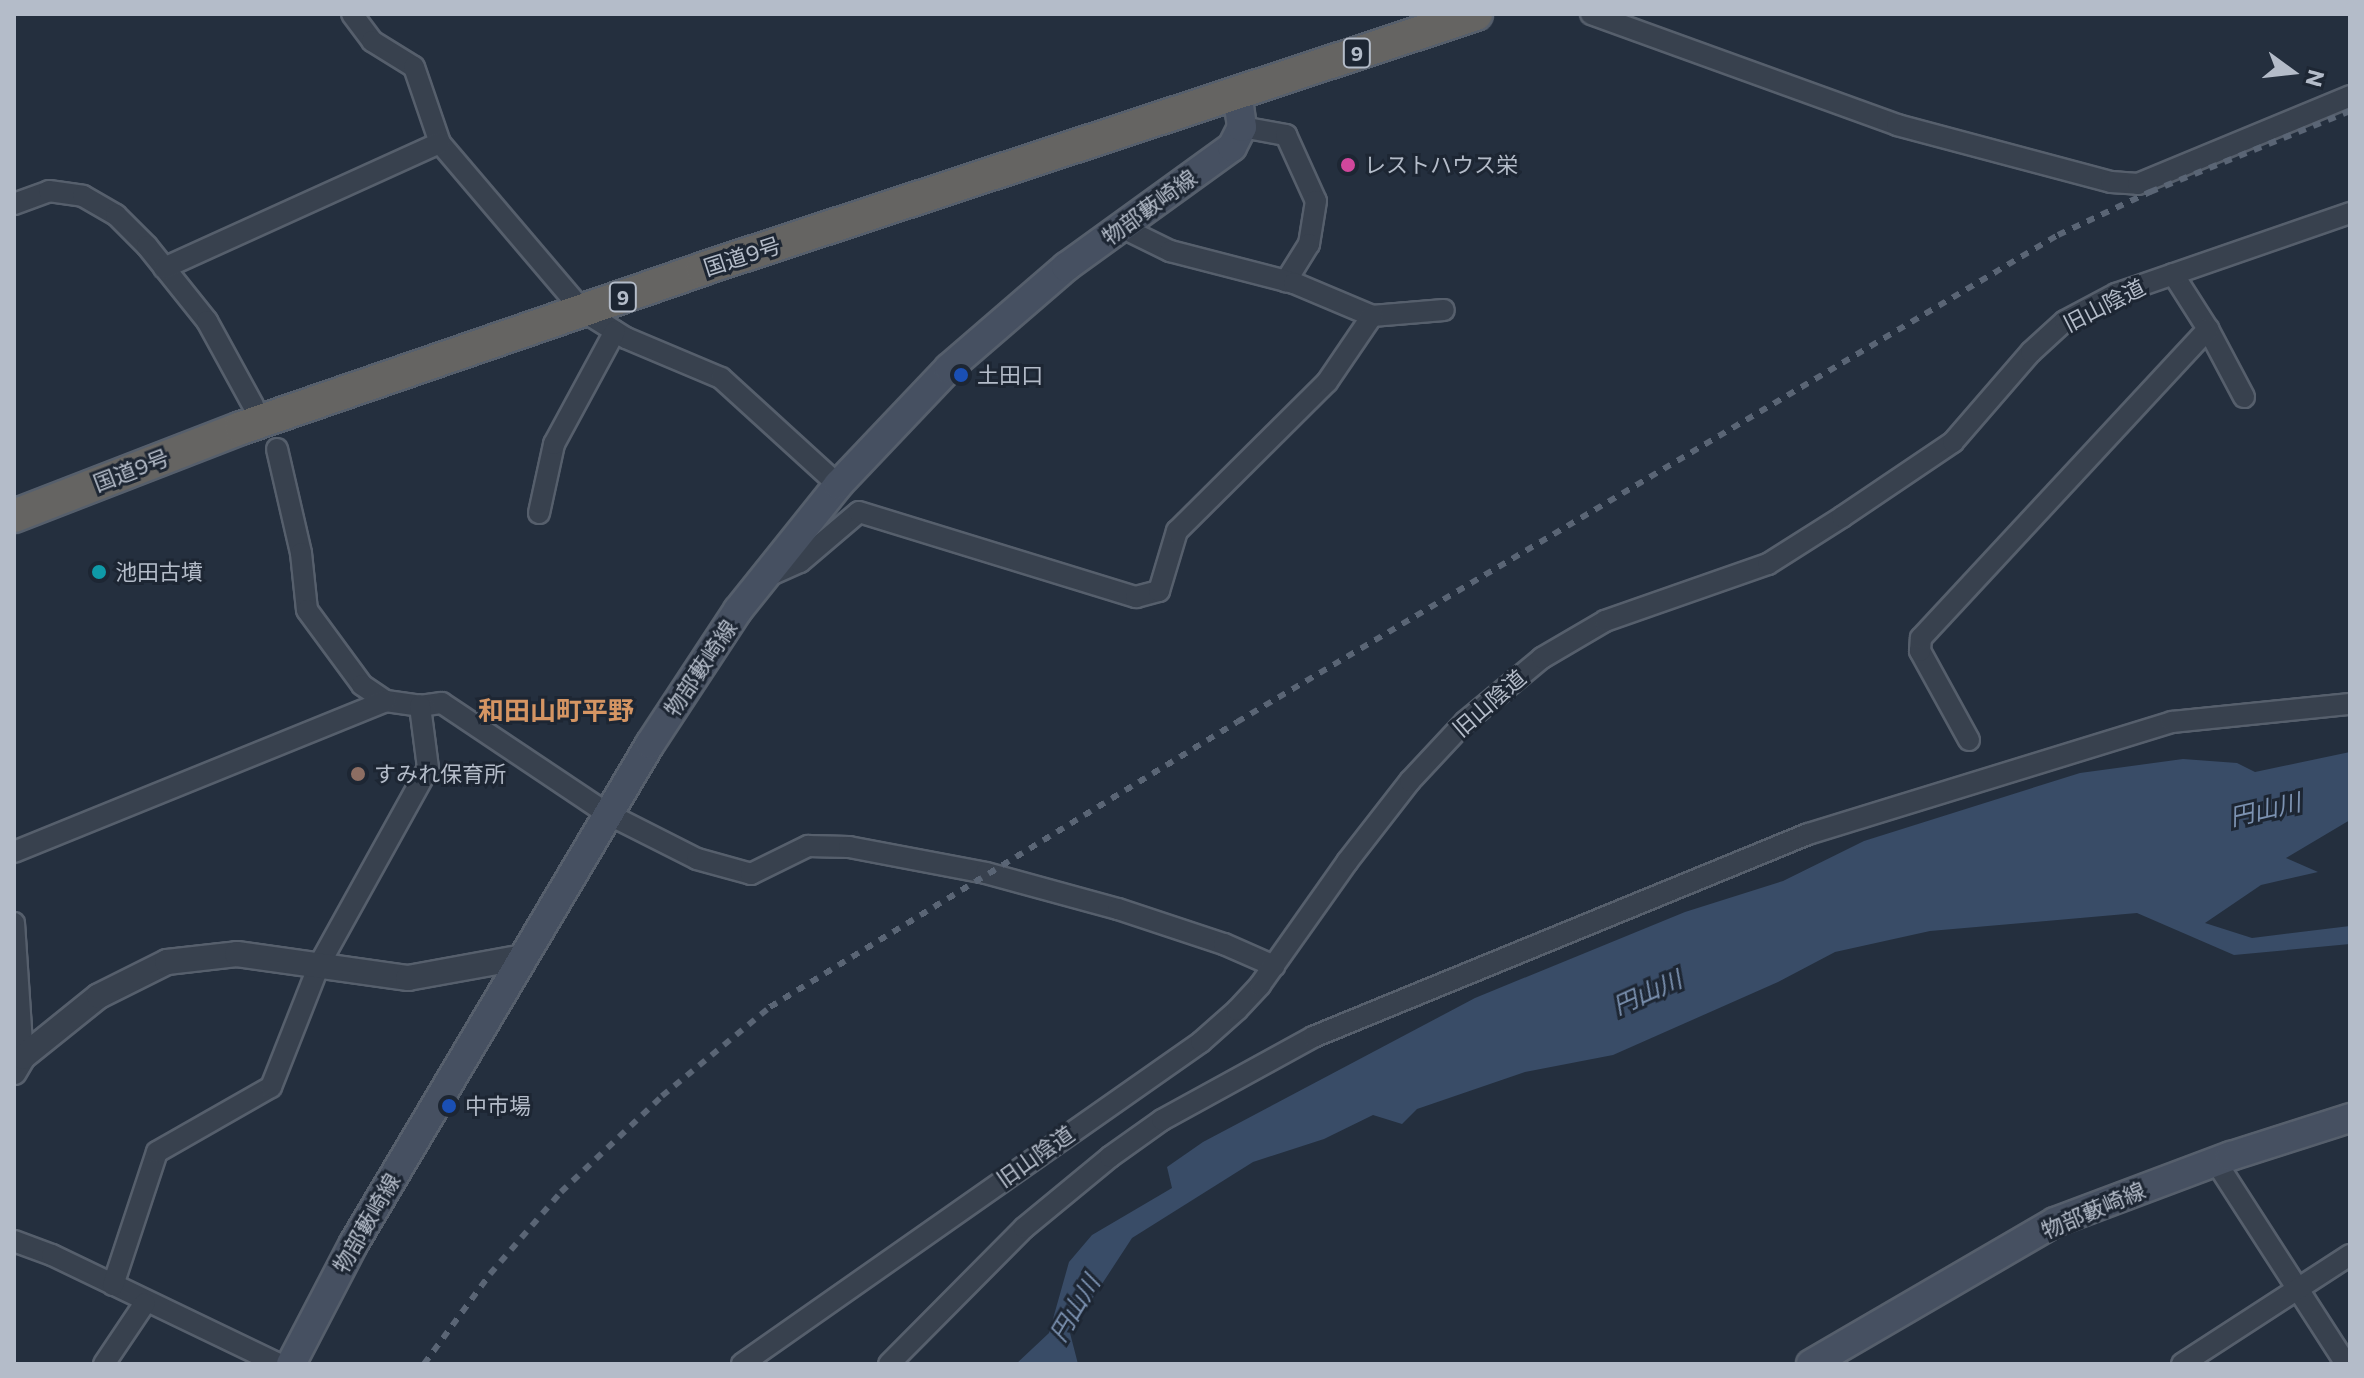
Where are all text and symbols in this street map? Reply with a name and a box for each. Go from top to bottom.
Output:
north arrow [2252,32,2332,112]
road number: 9 [1341,37,1373,69]
text: N [2300,67,2331,90]
place label: レストハウス栄 [1364,152,1518,178]
marker: レストハウス栄 [1339,156,1357,174]
street label: 物部藪崎線 [1097,164,1201,250]
street label: 国道9号 [700,231,784,281]
street label: 旧山陰道 [2059,273,2149,337]
road number: 9 [607,281,639,313]
place label: 土田口 [977,362,1043,388]
marker: 土田口 [952,366,970,384]
street label: 国道9号 [89,443,173,497]
place label: 池田古墳 [115,559,203,585]
marker: 池田古墳 [90,563,108,581]
street label: 物部藪崎線 [658,615,742,721]
street label: 旧山陰道 [1447,664,1531,742]
district label: 和田山町平野 [478,694,634,726]
place label: すみれ保育所 [374,761,506,787]
marker: すみれ保育所 [349,765,367,783]
water label: 円山川 [2227,787,2303,831]
water label: 円山川 [1608,964,1686,1020]
place label: 中市場 [465,1093,531,1119]
marker: 中市場 [440,1097,458,1115]
street label: 旧山陰道 [991,1120,1079,1192]
street label: 物部藪崎線 [327,1169,405,1277]
street label: 物部藪崎線 [2037,1176,2149,1244]
water label: 円山川 [1043,1270,1105,1346]

